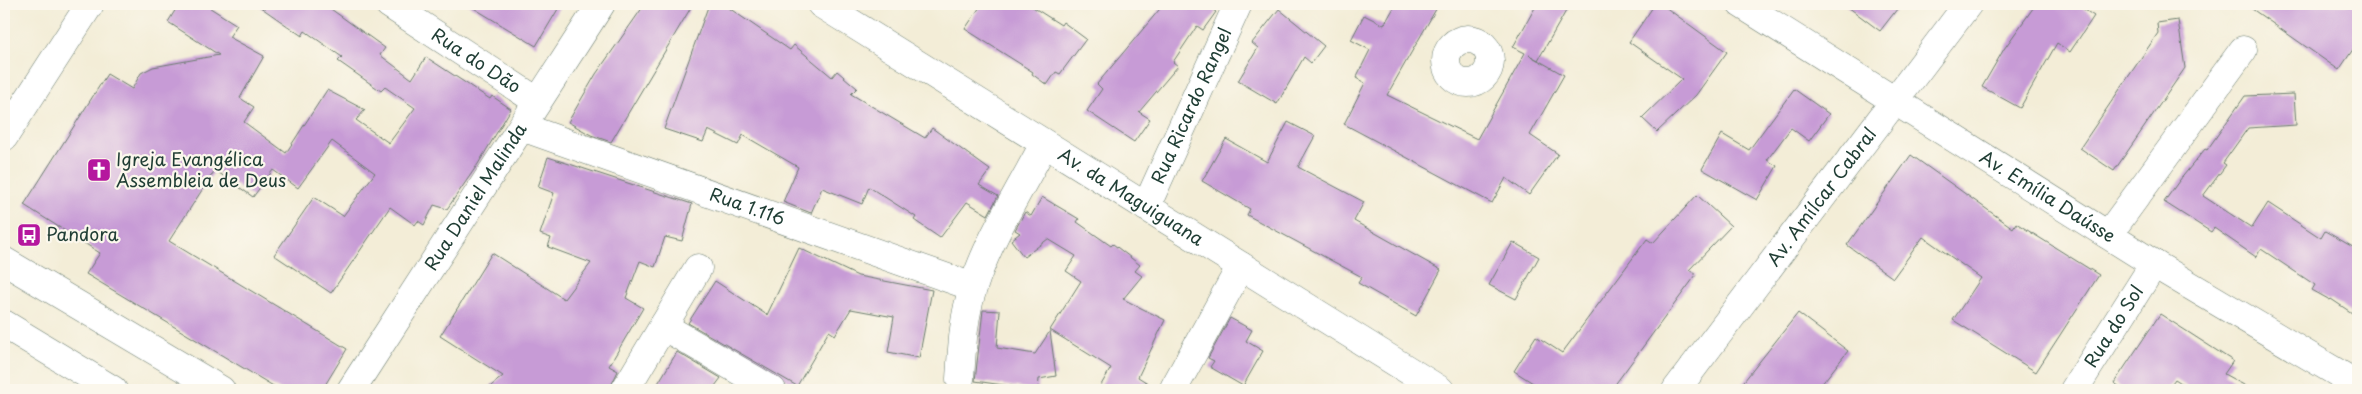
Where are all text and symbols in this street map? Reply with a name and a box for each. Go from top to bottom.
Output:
street label: Rua do Dão [427,21,527,99]
street label: Rua Ricardo Rangel [1143,23,1238,188]
street label: Rua Daniel Malinda [417,117,533,275]
street label: Av. Amílcar Cabral [1759,121,1882,271]
street label: Av. da Maguiguana [1053,140,1210,252]
street label: Av. Emília Daússe [1975,143,2121,249]
place label: Igreja Evangélica Assembleia de Deus [116,145,286,193]
church icon: Igreja Evangélica Assembleia de Deus [86,157,112,183]
street label: Rua 1.116 [706,180,789,231]
place label: Pandora [46,220,118,247]
bus stop icon: Pandora [16,222,42,248]
street label: Rua do Sol [2077,279,2149,372]

